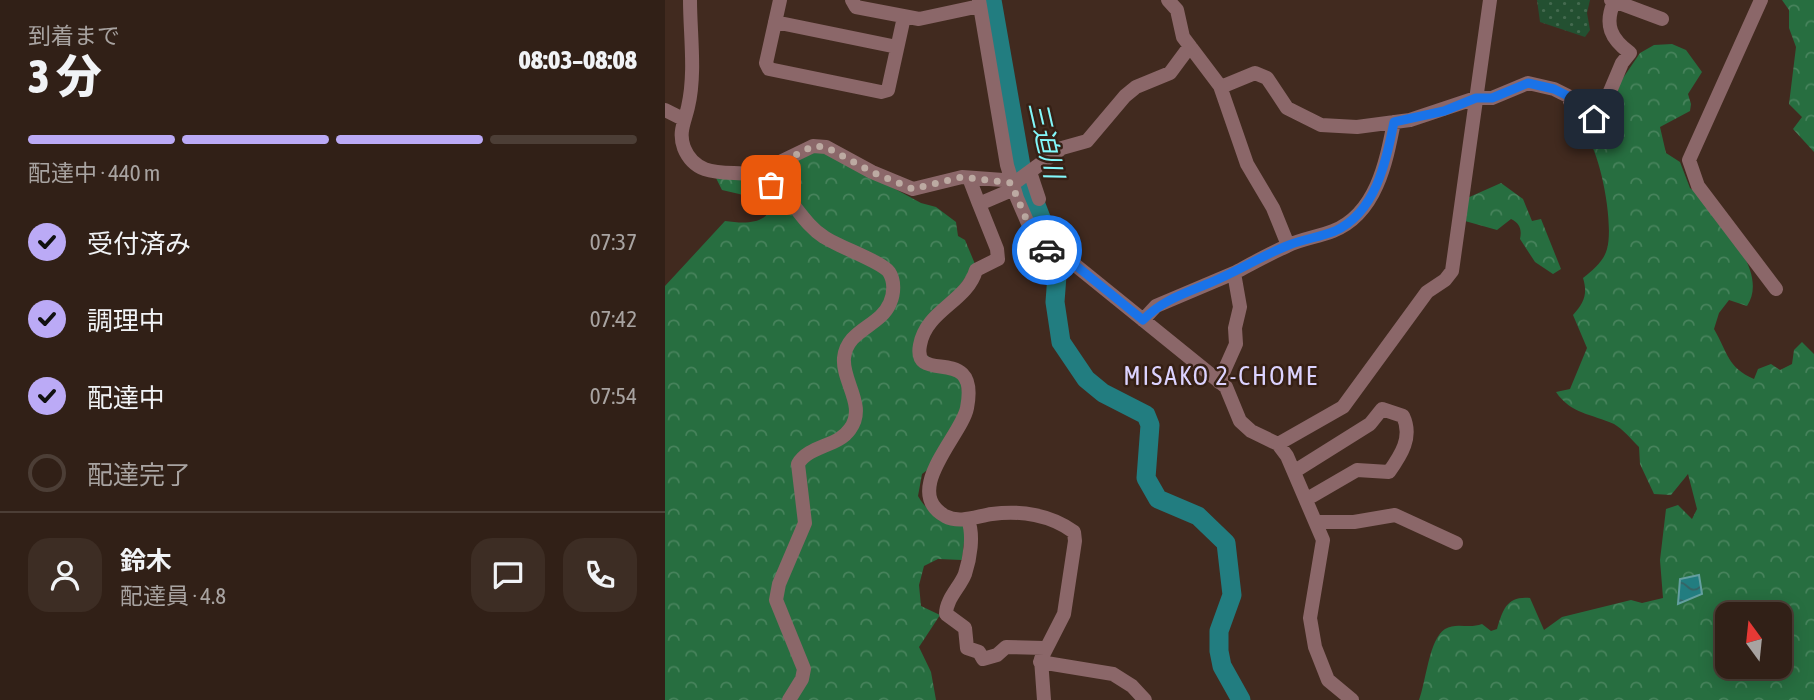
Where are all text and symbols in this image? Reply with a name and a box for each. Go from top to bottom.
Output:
text: 到着まで [28,23,120,49]
text: 08:03–08:08 [519,45,637,75]
text: 3 分 [28,50,102,103]
pin [1564,89,1624,149]
water label: 三迫川 [1023,99,1070,184]
icon: home [1575,100,1613,138]
pin [741,155,801,215]
text: 配達中 · 440 m [28,160,160,186]
icon: bag [752,166,790,204]
courier [1012,215,1082,285]
icon: check [28,223,66,261]
text: 受付済み [87,229,191,259]
text: 07:37 [590,229,637,255]
icon: car [1028,231,1066,269]
icon: check [28,300,66,338]
text: 調理中 [87,306,165,336]
text: 07:42 [590,306,637,332]
district label: MISAKO 2-CHOME [1123,361,1319,391]
icon: check [28,377,66,415]
text: 配達中 [87,383,165,413]
text: 07:54 [590,383,637,409]
text: 配達完了 [87,460,191,490]
button: person [28,538,102,612]
button: chat [471,538,545,612]
button: phone [563,538,637,612]
text: 鈴木 [120,546,172,576]
text: 配達員 · 4.8 [120,583,226,609]
north arrow [1715,602,1792,679]
map controls [1715,602,1792,679]

